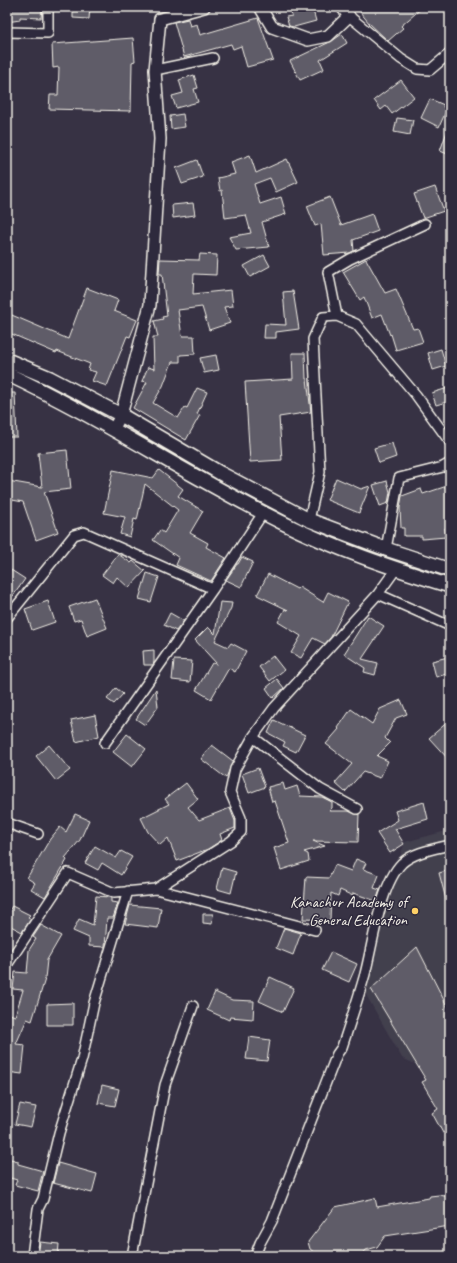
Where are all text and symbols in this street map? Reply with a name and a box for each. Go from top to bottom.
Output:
place label: Kanachur Academy of General Education [290,892,411,930]
marker: Kanachur Academy of General Education [410,906,420,916]

